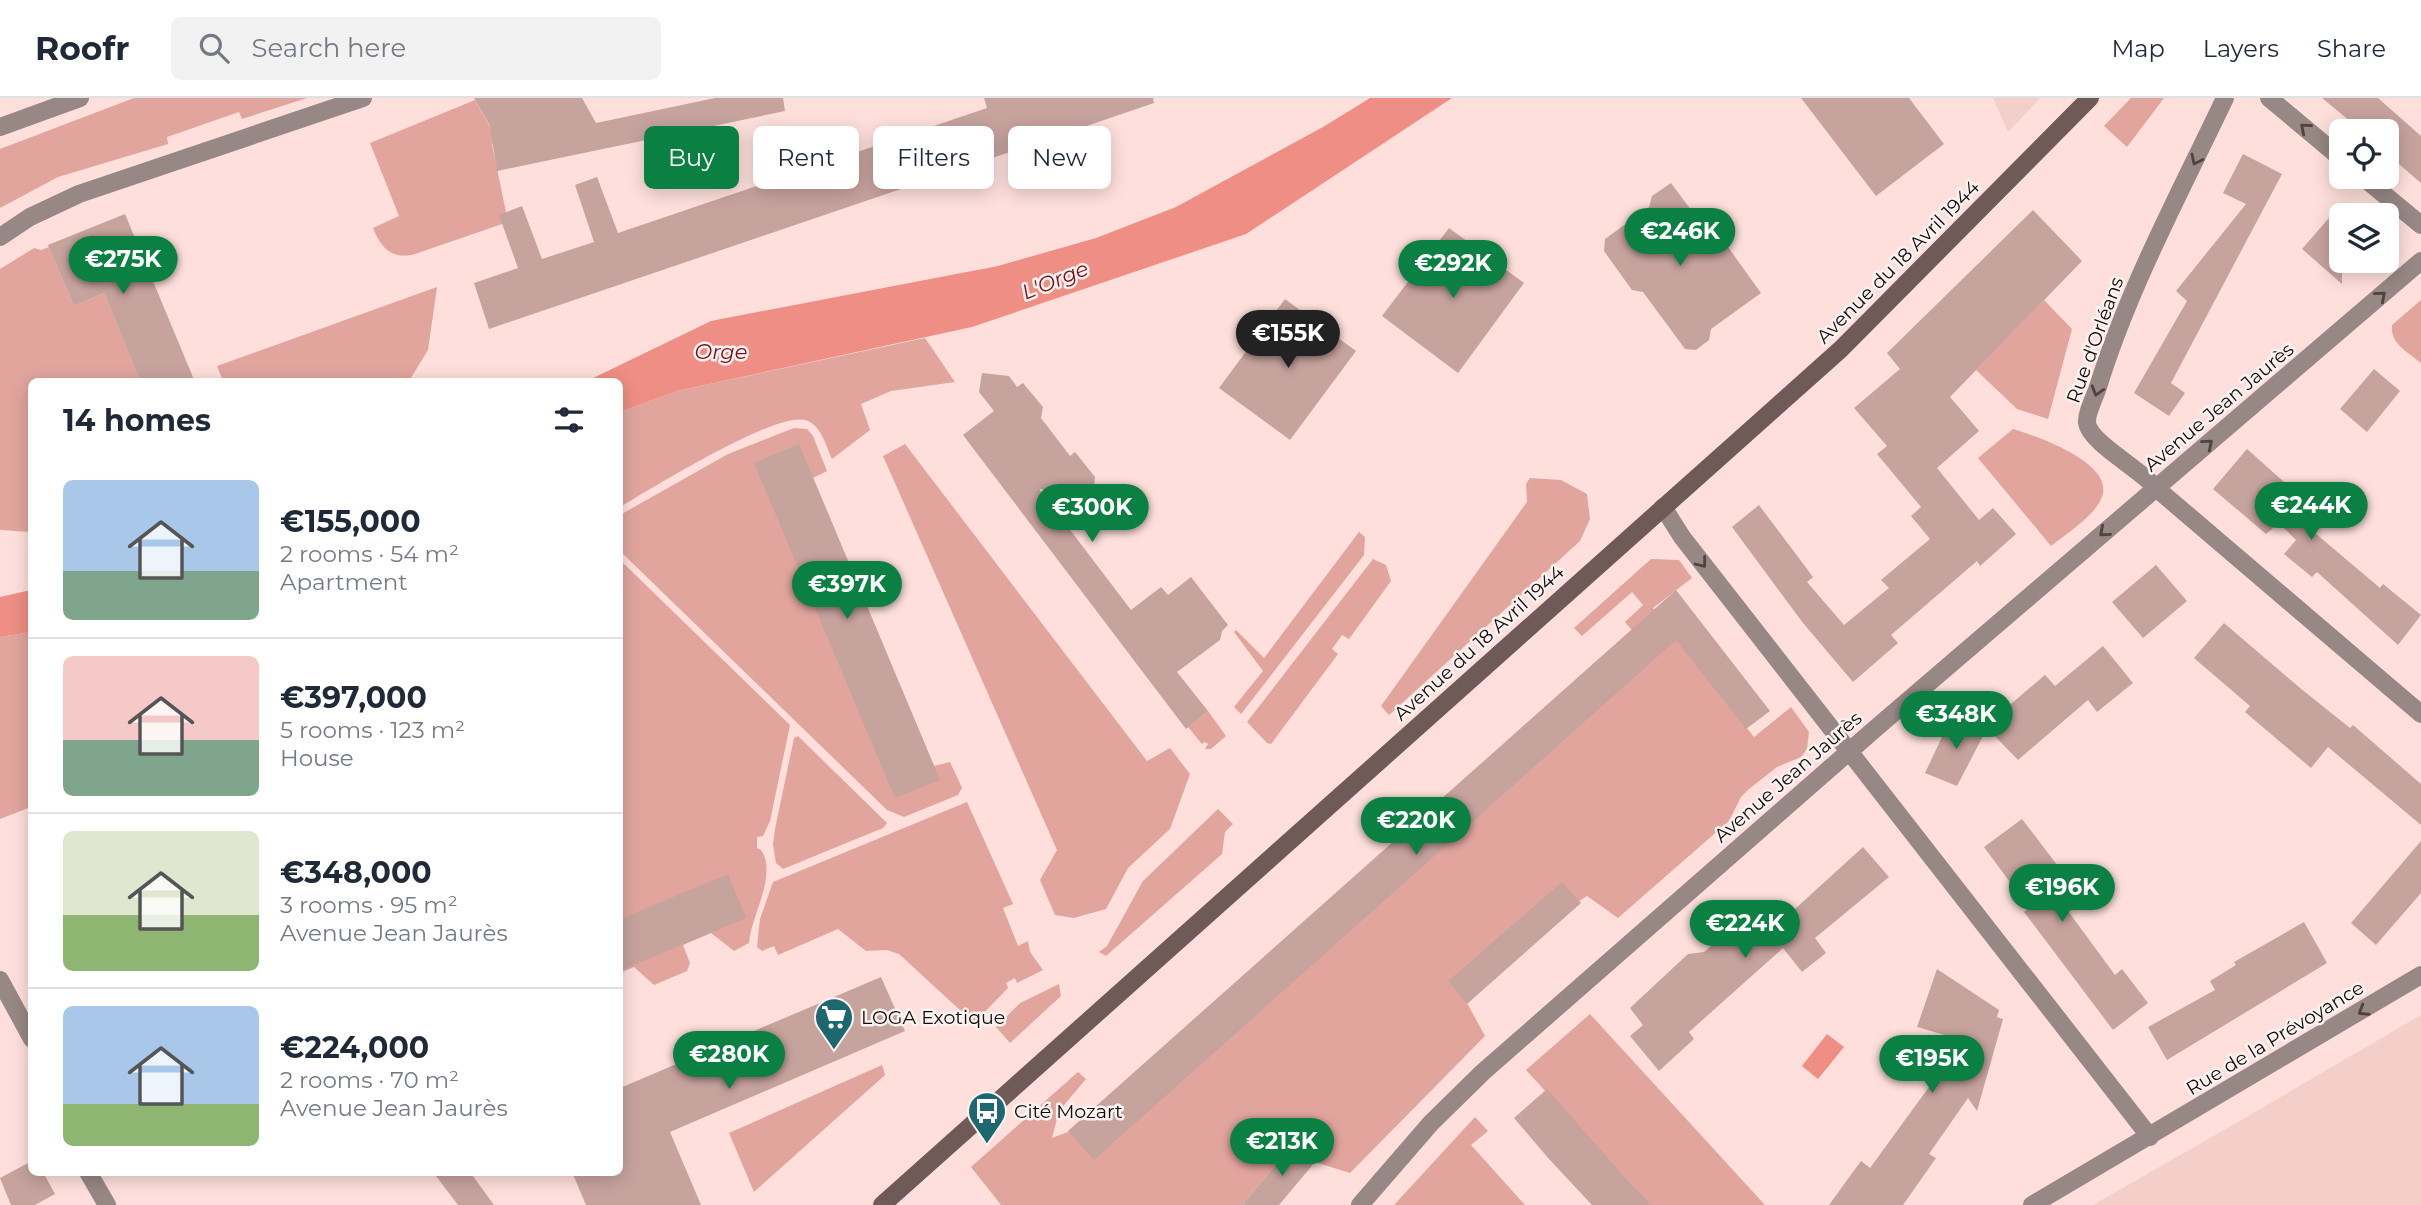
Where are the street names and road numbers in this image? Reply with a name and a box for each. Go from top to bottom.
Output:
street label: Avenue du 18 Avril 1944 [1812,175,1985,348]
street label: Rue d'Orléans [2062,274,2128,406]
street label: Avenue Jean Jaurès [2140,338,2298,476]
street label: Avenue du 18 Avril 1944 [1389,560,1569,725]
street label: Avenue Jean Jaurès [1709,707,1867,847]
street label: Rue de la Prévoyance [2182,976,2368,1100]

